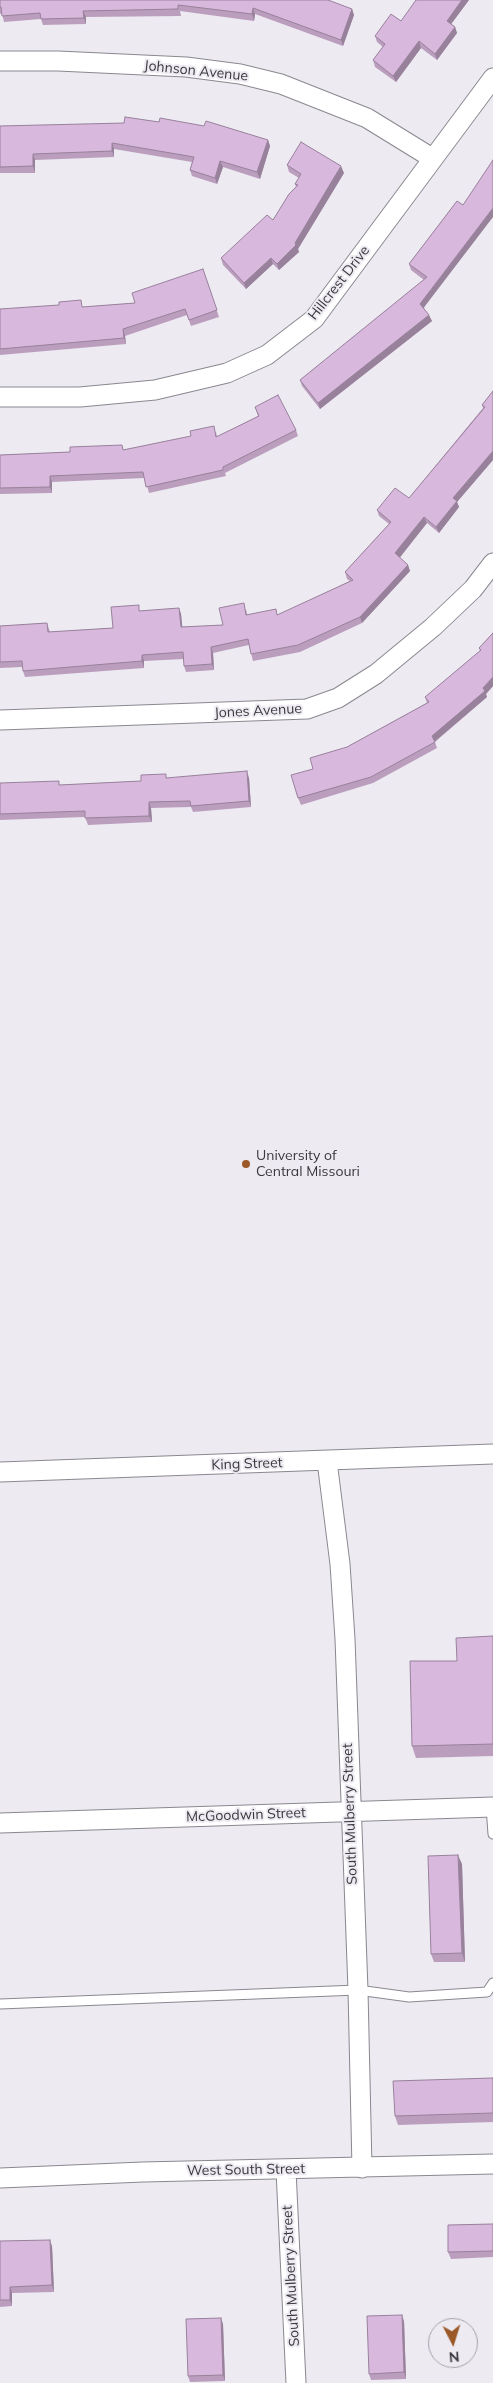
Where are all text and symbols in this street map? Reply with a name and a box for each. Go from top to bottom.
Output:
street label: Johnson Avenue [143,57,249,85]
street label: Hillcrest Drive [305,243,373,323]
street label: Jones Avenue [214,700,302,722]
place label: University of Central Missouri [256,1148,360,1180]
marker: University of Central Missouri [240,1158,252,1170]
street label: King Street [211,1454,283,1474]
street label: South Mulberry Street [339,1743,361,1885]
street label: McGoodwin Street [186,1805,306,1825]
street label: West South Street [187,2161,305,2179]
street label: South Mulberry Street [279,2205,303,2347]
north arrow [428,2318,478,2368]
text: N [448,2348,460,2366]

